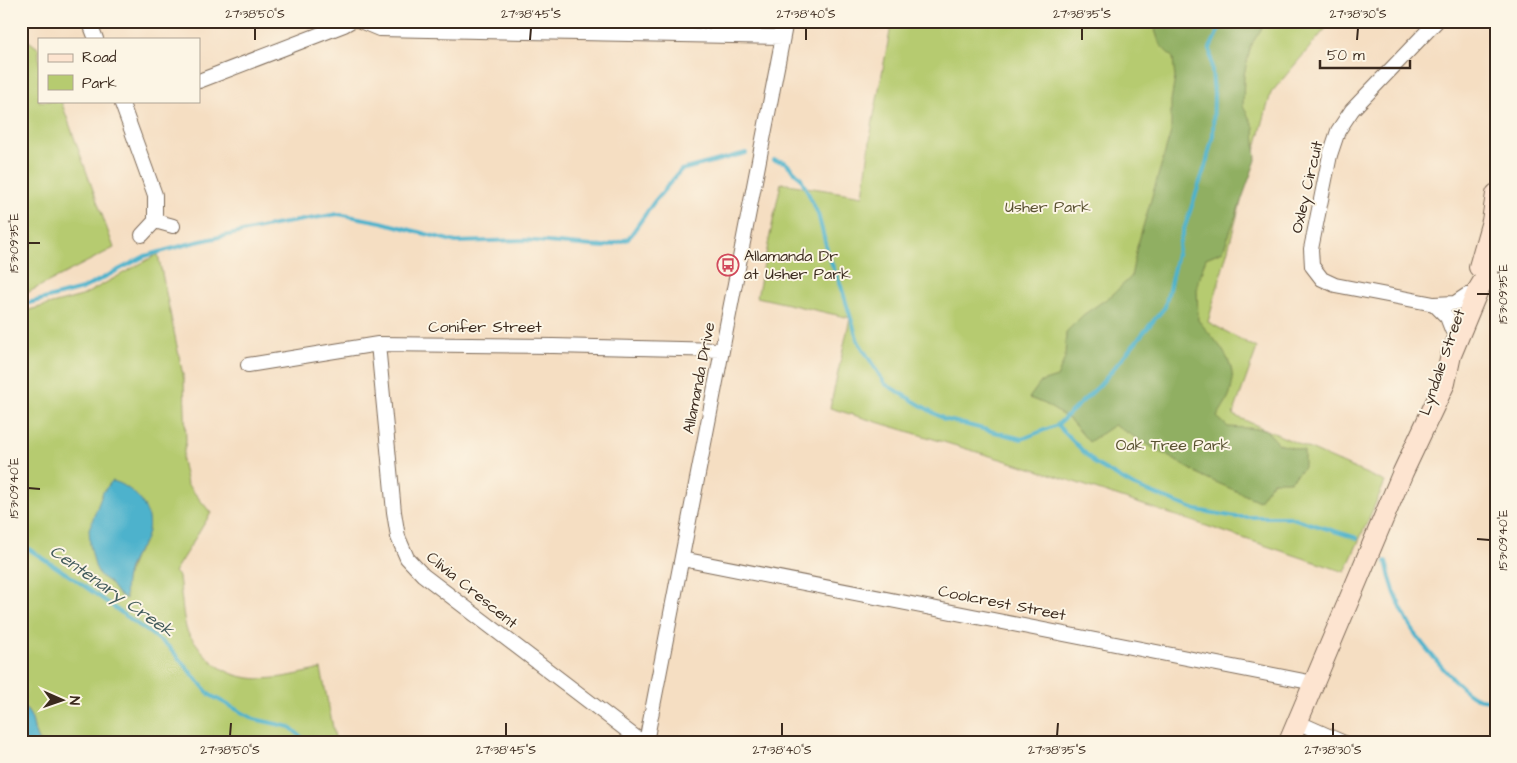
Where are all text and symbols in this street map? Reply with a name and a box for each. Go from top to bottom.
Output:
text: 27°38'50"S [225,6,285,23]
text: 27°38'45"S [501,6,561,23]
text: 27°38'40"S [776,6,836,23]
text: 27°38'35"S [1053,6,1111,23]
text: 27°38'30"S [1330,6,1387,23]
legend [38,38,200,102]
scale bar [1320,38,1410,70]
text: 50 m [1327,45,1365,66]
text: Road [82,47,117,68]
text: Park [82,73,117,94]
street label: Oxley Circuit [1286,138,1329,236]
park label: Usher Park [1005,196,1091,218]
text: 153°09'35"E [6,213,23,273]
place label: Allamanda Dr at Usher Park [744,245,851,285]
bus stop icon: Allamanda Dr at Usher Park [716,253,740,277]
text: 153°09'35"E [1495,264,1512,324]
street label: Lyndale Street [1414,305,1472,418]
street label: Conifer Street [428,316,542,338]
street label: Allamanda Drive [677,320,721,436]
park label: Oak Tree Park [1116,434,1230,456]
text: 153°09'40"E [6,458,23,518]
text: 153°09'40"E [1495,510,1512,570]
water label: Centenary Creek [44,539,180,645]
street label: Clivia Crescent [422,546,523,634]
street label: Coolcrest Street [936,580,1068,626]
north arrow [38,676,88,726]
text: N [64,696,84,705]
text: 27°38'50"S [200,742,260,759]
text: 27°38'45"S [476,742,536,759]
text: 27°38'40"S [752,742,812,759]
text: 27°38'35"S [1028,742,1086,759]
text: 27°38'30"S [1305,742,1362,759]

